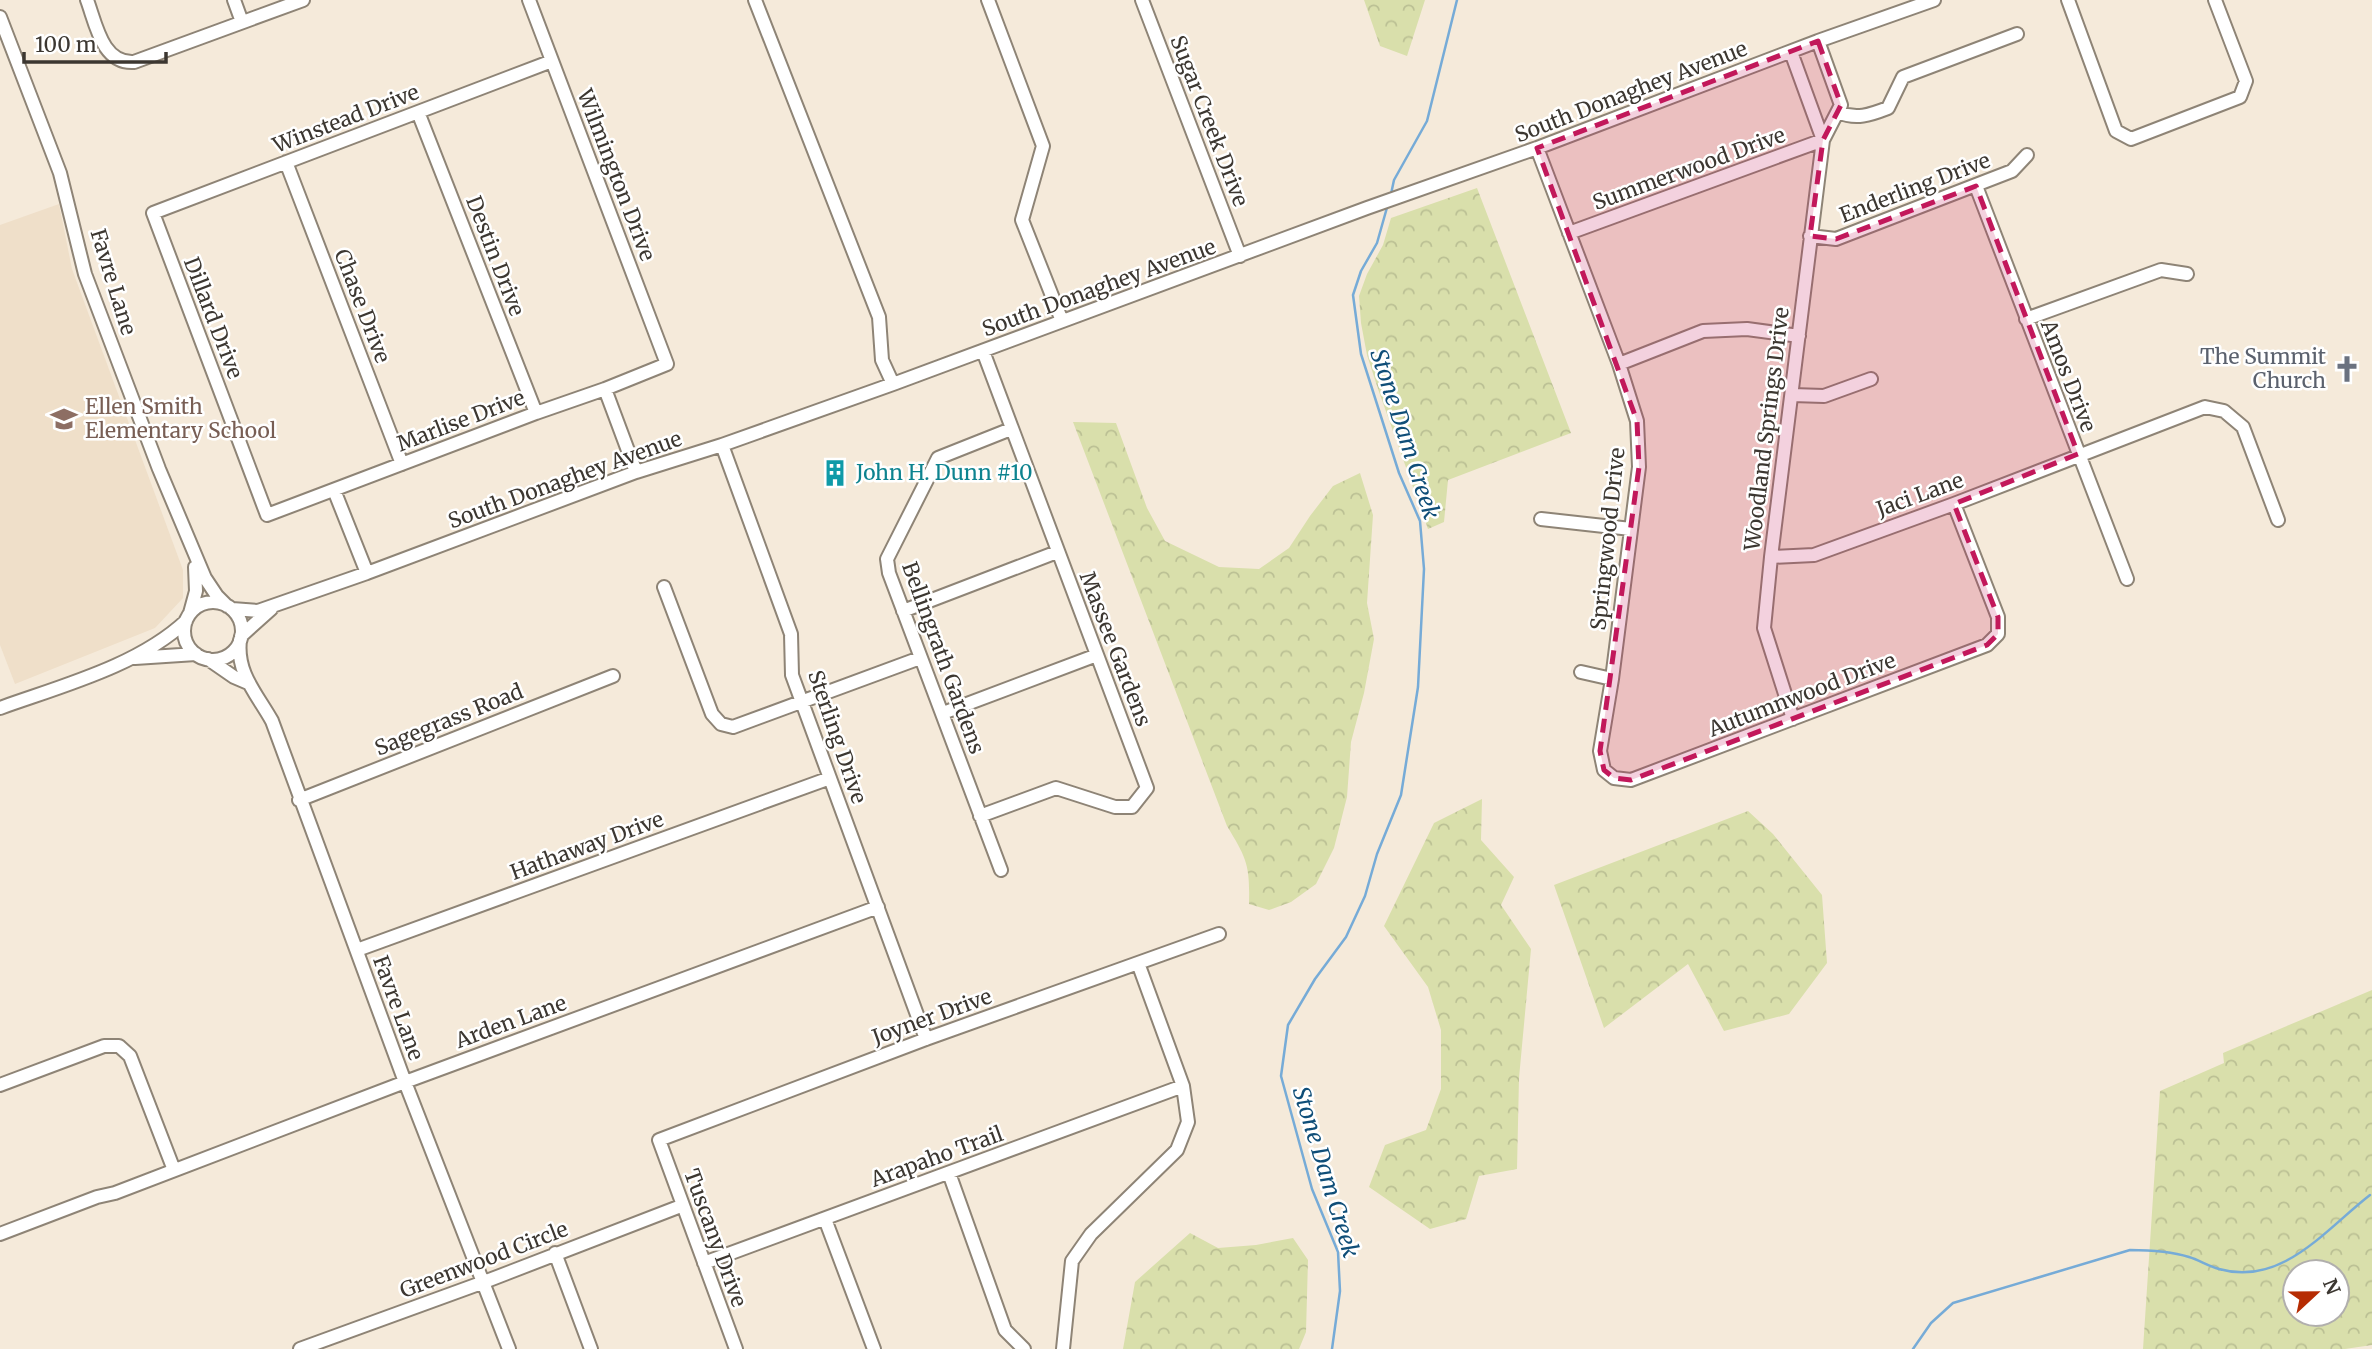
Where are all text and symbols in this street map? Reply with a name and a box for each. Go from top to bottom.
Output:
scale bar [24,21,166,65]
text: 100 m [35,31,97,58]
street label: Sugar Creek Drive [1164,32,1254,210]
street label: South Donaghey Avenue [1511,35,1751,148]
street label: Winstead Drive [268,78,423,159]
street label: Wilmington Drive [571,84,662,265]
street label: Summerwood Drive [1589,121,1789,216]
street label: Enderling Drive [1836,146,1994,229]
street label: Destin Drive [460,192,531,320]
street label: Favre Lane [85,225,142,338]
street label: South Donaghey Avenue [978,233,1219,342]
street label: Chase Drive [328,245,397,367]
street label: Dillard Drive [178,253,249,382]
street label: Woodland Springs Drive [1738,306,1795,553]
street label: Amos Drive [2034,315,2102,436]
place label: The Summit Church [2200,343,2326,394]
water label: Stone Dam Creek [1364,345,1447,523]
church icon: The Summit Church [2332,354,2362,384]
street label: Marlise Drive [393,384,529,457]
place label: Ellen Smith Elementary School [85,393,277,444]
school or university icon: Ellen Smith Elementary School [49,404,79,434]
street label: South Donaghey Avenue [444,425,685,534]
street label: Springwood Drive [1584,446,1631,632]
building icon: John H. Dunn #10 [820,458,850,488]
place label: John H. Dunn #10 [855,459,1033,486]
street label: Jaci Lane [1872,466,1967,523]
street label: Bellingrath Gardens [896,558,991,758]
street label: Massee Gardens [1074,568,1157,730]
street label: Autumnwood Drive [1703,646,1899,743]
street label: Sterling Drive [802,667,873,807]
street label: Sagegrass Road [371,677,527,762]
street label: Hathaway Drive [506,805,667,886]
street label: Favre Lane [367,952,430,1064]
street label: Joyner Drive [867,982,995,1051]
street label: Arden Lane [451,989,570,1054]
water label: Stone Dam Creek [1287,1083,1366,1261]
street label: Arapaho Trail [866,1120,1007,1193]
street label: Tuscany Drive [678,1165,753,1311]
street label: Greenwood Circle [396,1215,572,1304]
north arrow [2281,1258,2351,1328]
text: N [2318,1275,2346,1298]

